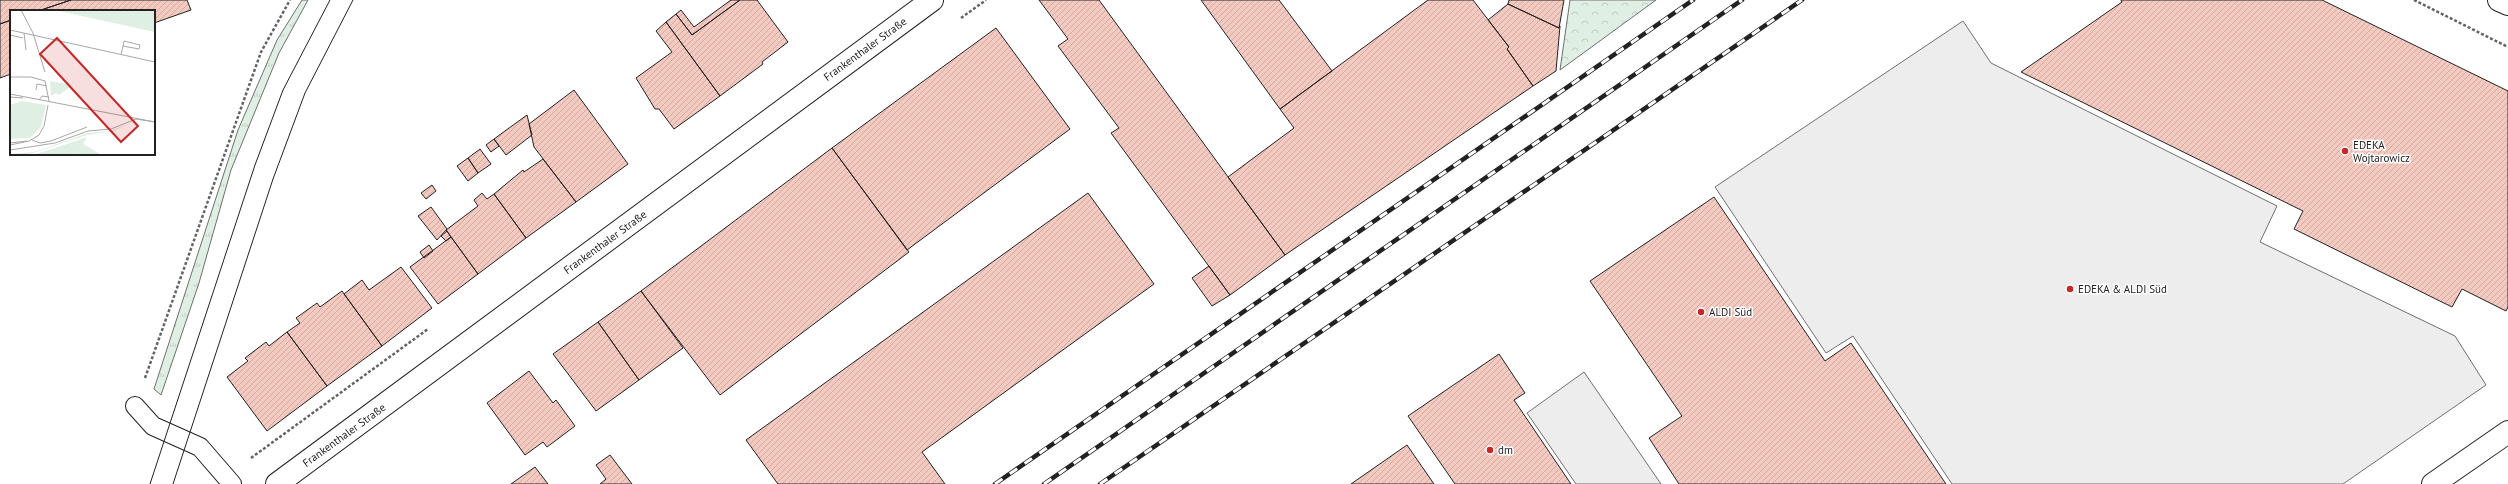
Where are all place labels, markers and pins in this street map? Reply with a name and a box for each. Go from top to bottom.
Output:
place label: EDEKA Wojtarowicz [2353,138,2410,165]
marker: EDEKA Wojtarowicz [2340,146,2350,156]
place label: EDEKA & ALDI Süd [2078,282,2167,296]
marker: EDEKA & ALDI Süd [2065,284,2075,294]
place label: ALDI Süd [1709,305,1752,319]
marker: ALDI Süd [1696,307,1706,317]
place label: dm [1498,443,1513,457]
marker: dm [1485,445,1495,455]

